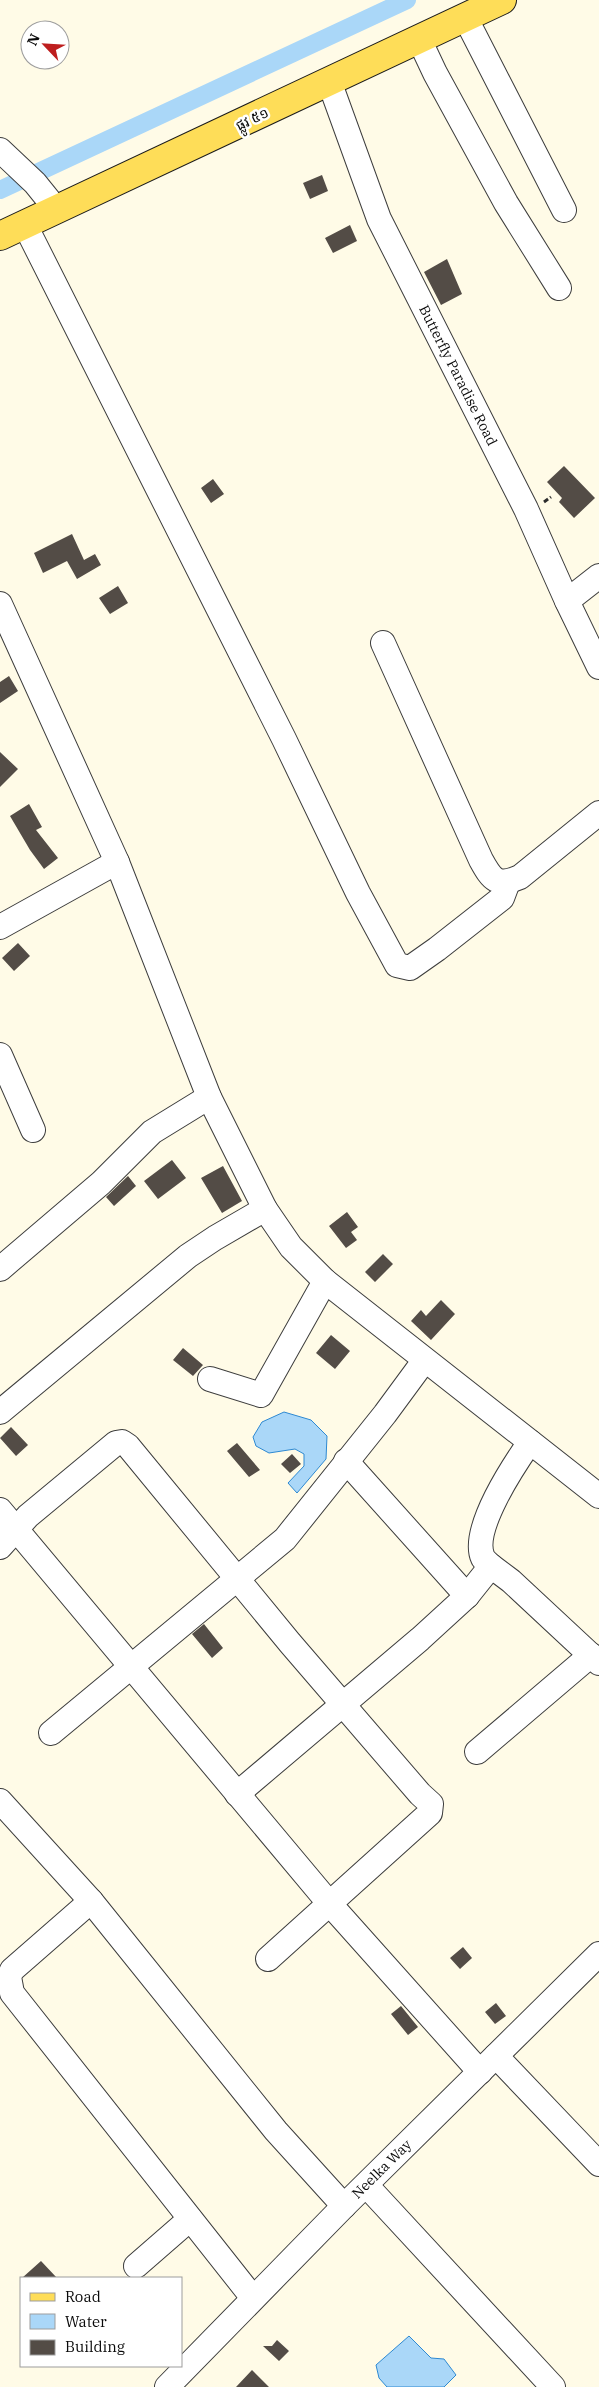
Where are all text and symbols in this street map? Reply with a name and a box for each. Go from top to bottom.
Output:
north arrow [20,20,70,70]
text: N [23,31,44,48]
street label: ផ្លូវ ៥១ [233,103,273,137]
street label: Butterfly Paradise Road [415,302,502,449]
street label: Neelka Way [348,2135,416,2202]
legend [20,2277,182,2367]
text: Road [65,2287,101,2306]
text: Water [65,2312,107,2331]
text: Building [65,2337,125,2356]

